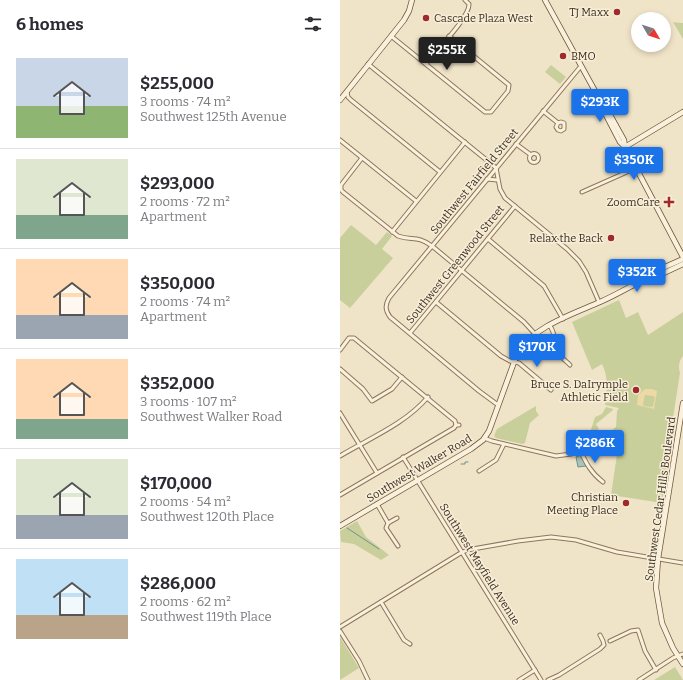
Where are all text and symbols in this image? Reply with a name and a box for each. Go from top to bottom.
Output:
place label: TJ Maxx [569,6,609,19]
marker: TJ Maxx [612,7,622,17]
place label: Cascade Plaza West [434,12,533,25]
north arrow [631,12,671,52]
map controls [631,12,671,52]
icon: filters [302,13,324,35]
marker: Cascade Plaza West [421,13,431,23]
text: 6 homes [16,14,84,35]
pin: $255K [419,37,475,71]
text: $255K [428,42,466,57]
place label: BMO [571,50,596,63]
marker: BMO [558,51,568,61]
text: $255,000 [140,73,214,94]
icon: home [48,74,96,122]
pin: $293K [572,89,628,123]
text: 3 rooms · 74 m² [140,94,231,109]
text: $293K [580,94,620,109]
text: Southwest 125th Avenue [140,109,287,124]
street label: Southwest Fairfield Street [428,126,521,237]
pin: $350K [606,147,662,181]
text: $350K [614,152,654,167]
text: $293,000 [140,173,215,194]
icon: home [48,175,96,223]
text: 2 rooms · 72 m² [140,194,230,209]
place label: ZoomCare [607,196,660,209]
marker: ZoomCare [663,196,675,208]
street label: Southwest Greenwood Street [404,202,507,326]
text: Apartment [140,209,207,224]
place label: Relax the Back [529,232,604,245]
marker: Relax the Back [606,233,616,243]
pin: $352K [609,259,665,293]
text: $352K [618,264,656,279]
text: $350,000 [140,273,215,294]
icon: home [48,275,96,323]
text: 2 rooms · 74 m² [140,294,230,309]
text: Apartment [140,309,207,324]
pin: $170K [509,334,565,368]
text: $170K [518,339,556,354]
text: $352,000 [140,373,215,394]
icon: home [48,375,96,423]
place label: Bruce S. DaIrymple Athletic Field [531,378,628,404]
marker: Bruce S. DaIrymple Athletic Field [631,385,641,395]
text: 3 rooms · 107 m² [140,394,237,409]
text: Southwest Walker Road [140,409,282,424]
street label: Southwest Cedar Hills Boulevard [643,416,679,582]
pin: $286K [567,430,623,464]
street label: Southwest Walker Road [364,432,475,505]
text: $286K [575,435,615,450]
text: $170,000 [140,473,212,494]
icon: home [48,475,96,523]
place label: Christian Meeting Place [547,491,618,517]
text: 2 rooms · 54 m² [140,494,231,509]
marker: Christian Meeting Place [621,498,631,508]
street label: Southwest Mayfield Avenue [437,501,522,627]
text: Southwest 120th Place [140,509,274,524]
text: $286,000 [140,573,216,594]
icon: home [48,575,96,623]
text: 2 rooms · 62 m² [140,594,231,609]
text: Southwest 119th Place [140,609,272,624]

